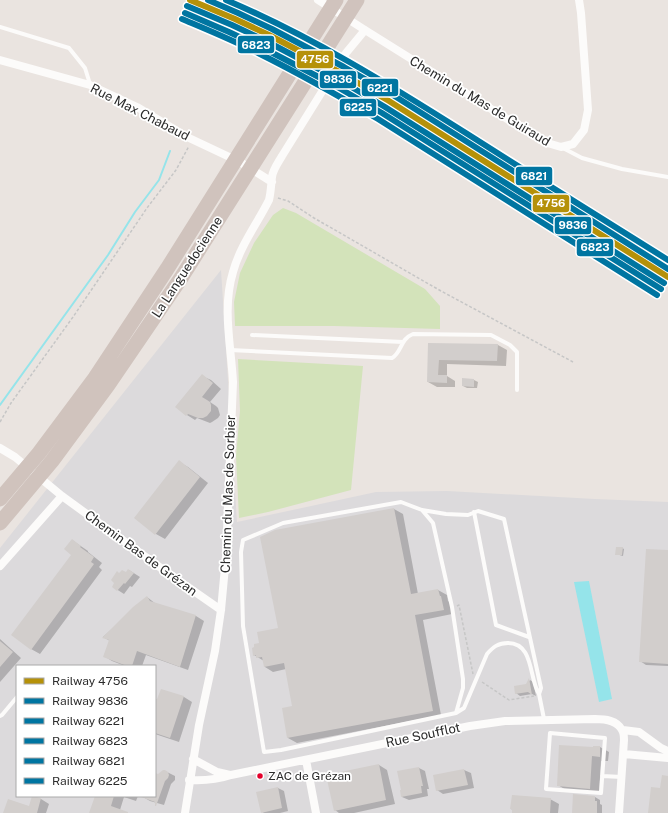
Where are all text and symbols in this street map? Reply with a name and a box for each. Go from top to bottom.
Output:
line badge: 6823 [237,35,275,54]
text: 6823 [242,39,270,51]
line badge: 4756 [296,50,334,69]
text: 4756 [301,53,329,65]
street label: Chemin du Mas de Guiraud [407,53,553,149]
line badge: 9836 [319,70,357,89]
text: 9836 [323,73,353,85]
line badge: 6221 [361,78,399,97]
street label: Rue Max Chabaud [88,80,192,144]
text: 6221 [367,82,393,94]
line badge: 6225 [339,98,377,117]
text: 6225 [344,101,372,113]
line badge: 6821 [515,166,553,186]
text: 6821 [521,170,547,182]
line badge: 4756 [532,194,570,213]
text: 4756 [537,197,565,209]
street label: La Languedocienne [149,214,225,320]
line badge: 9836 [554,216,592,235]
text: 9836 [558,219,588,231]
line badge: 6823 [576,238,614,257]
text: 6823 [581,241,609,253]
street label: Chemin du Mas de Sorbier [218,415,238,573]
street label: Chemin Bas de Grézan [82,507,200,599]
legend [16,665,156,797]
text: Railway 4756 [52,674,128,688]
text: Railway 9836 [52,694,128,708]
text: Railway 6221 [52,714,125,728]
street label: Rue Soufflot [384,720,462,750]
text: Railway 6823 [52,734,128,748]
text: Railway 6821 [52,754,125,768]
place label: ZAC de Grézan [268,769,351,783]
marker: ZAC de Grézan [255,771,265,781]
text: Railway 6225 [52,774,128,788]

